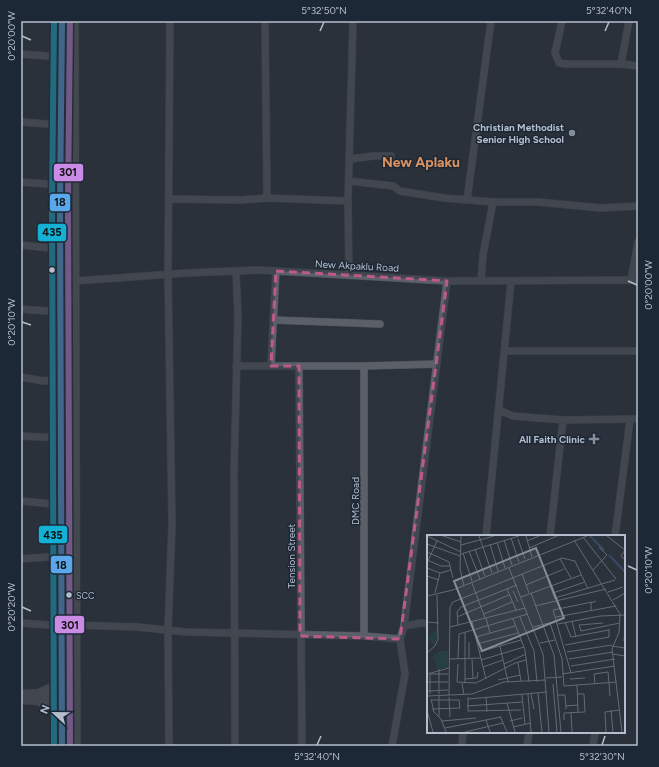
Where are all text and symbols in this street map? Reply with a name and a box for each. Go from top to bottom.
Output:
text: 5°32'50"N [301,4,347,17]
text: 5°32'40"N [586,4,632,17]
text: 0°20'00"W [5,11,18,61]
place label: Christian Methodist Senior High School [473,121,564,146]
marker: Christian Methodist Senior High School [567,128,577,138]
district label: New Aplaku [382,154,460,171]
line badge: 301 [53,163,84,182]
text: 301 [59,166,77,179]
line badge: 18 [49,193,71,212]
text: 18 [54,196,66,209]
line badge: 435 [37,223,67,242]
text: 435 [42,226,62,239]
street label: New Akpaklu Road [315,257,399,275]
text: 0°20'00"W [642,260,655,310]
unlabelled marker [47,265,57,275]
text: 0°20'10"W [5,298,18,346]
place label: All Faith Clinic [519,433,586,446]
marker: All Faith Clinic [588,433,600,445]
street label: DMC Road [349,477,362,525]
street label: Tension Street [285,523,298,588]
line badge: 435 [38,525,68,544]
text: 435 [43,529,63,542]
inset map [427,535,625,733]
text: 0°20'10"W [642,546,655,594]
line badge: 18 [50,555,73,574]
text: 18 [55,559,67,572]
text: 0°20'20"W [5,582,18,631]
marker: SCC [64,590,74,600]
place label: SCC [76,590,95,601]
line badge: 301 [54,615,85,634]
text: 301 [61,619,79,632]
north arrow [34,693,74,733]
text: N [38,703,53,716]
text: 5°32'40"N [294,750,340,763]
text: 5°32'30"N [579,750,625,763]

